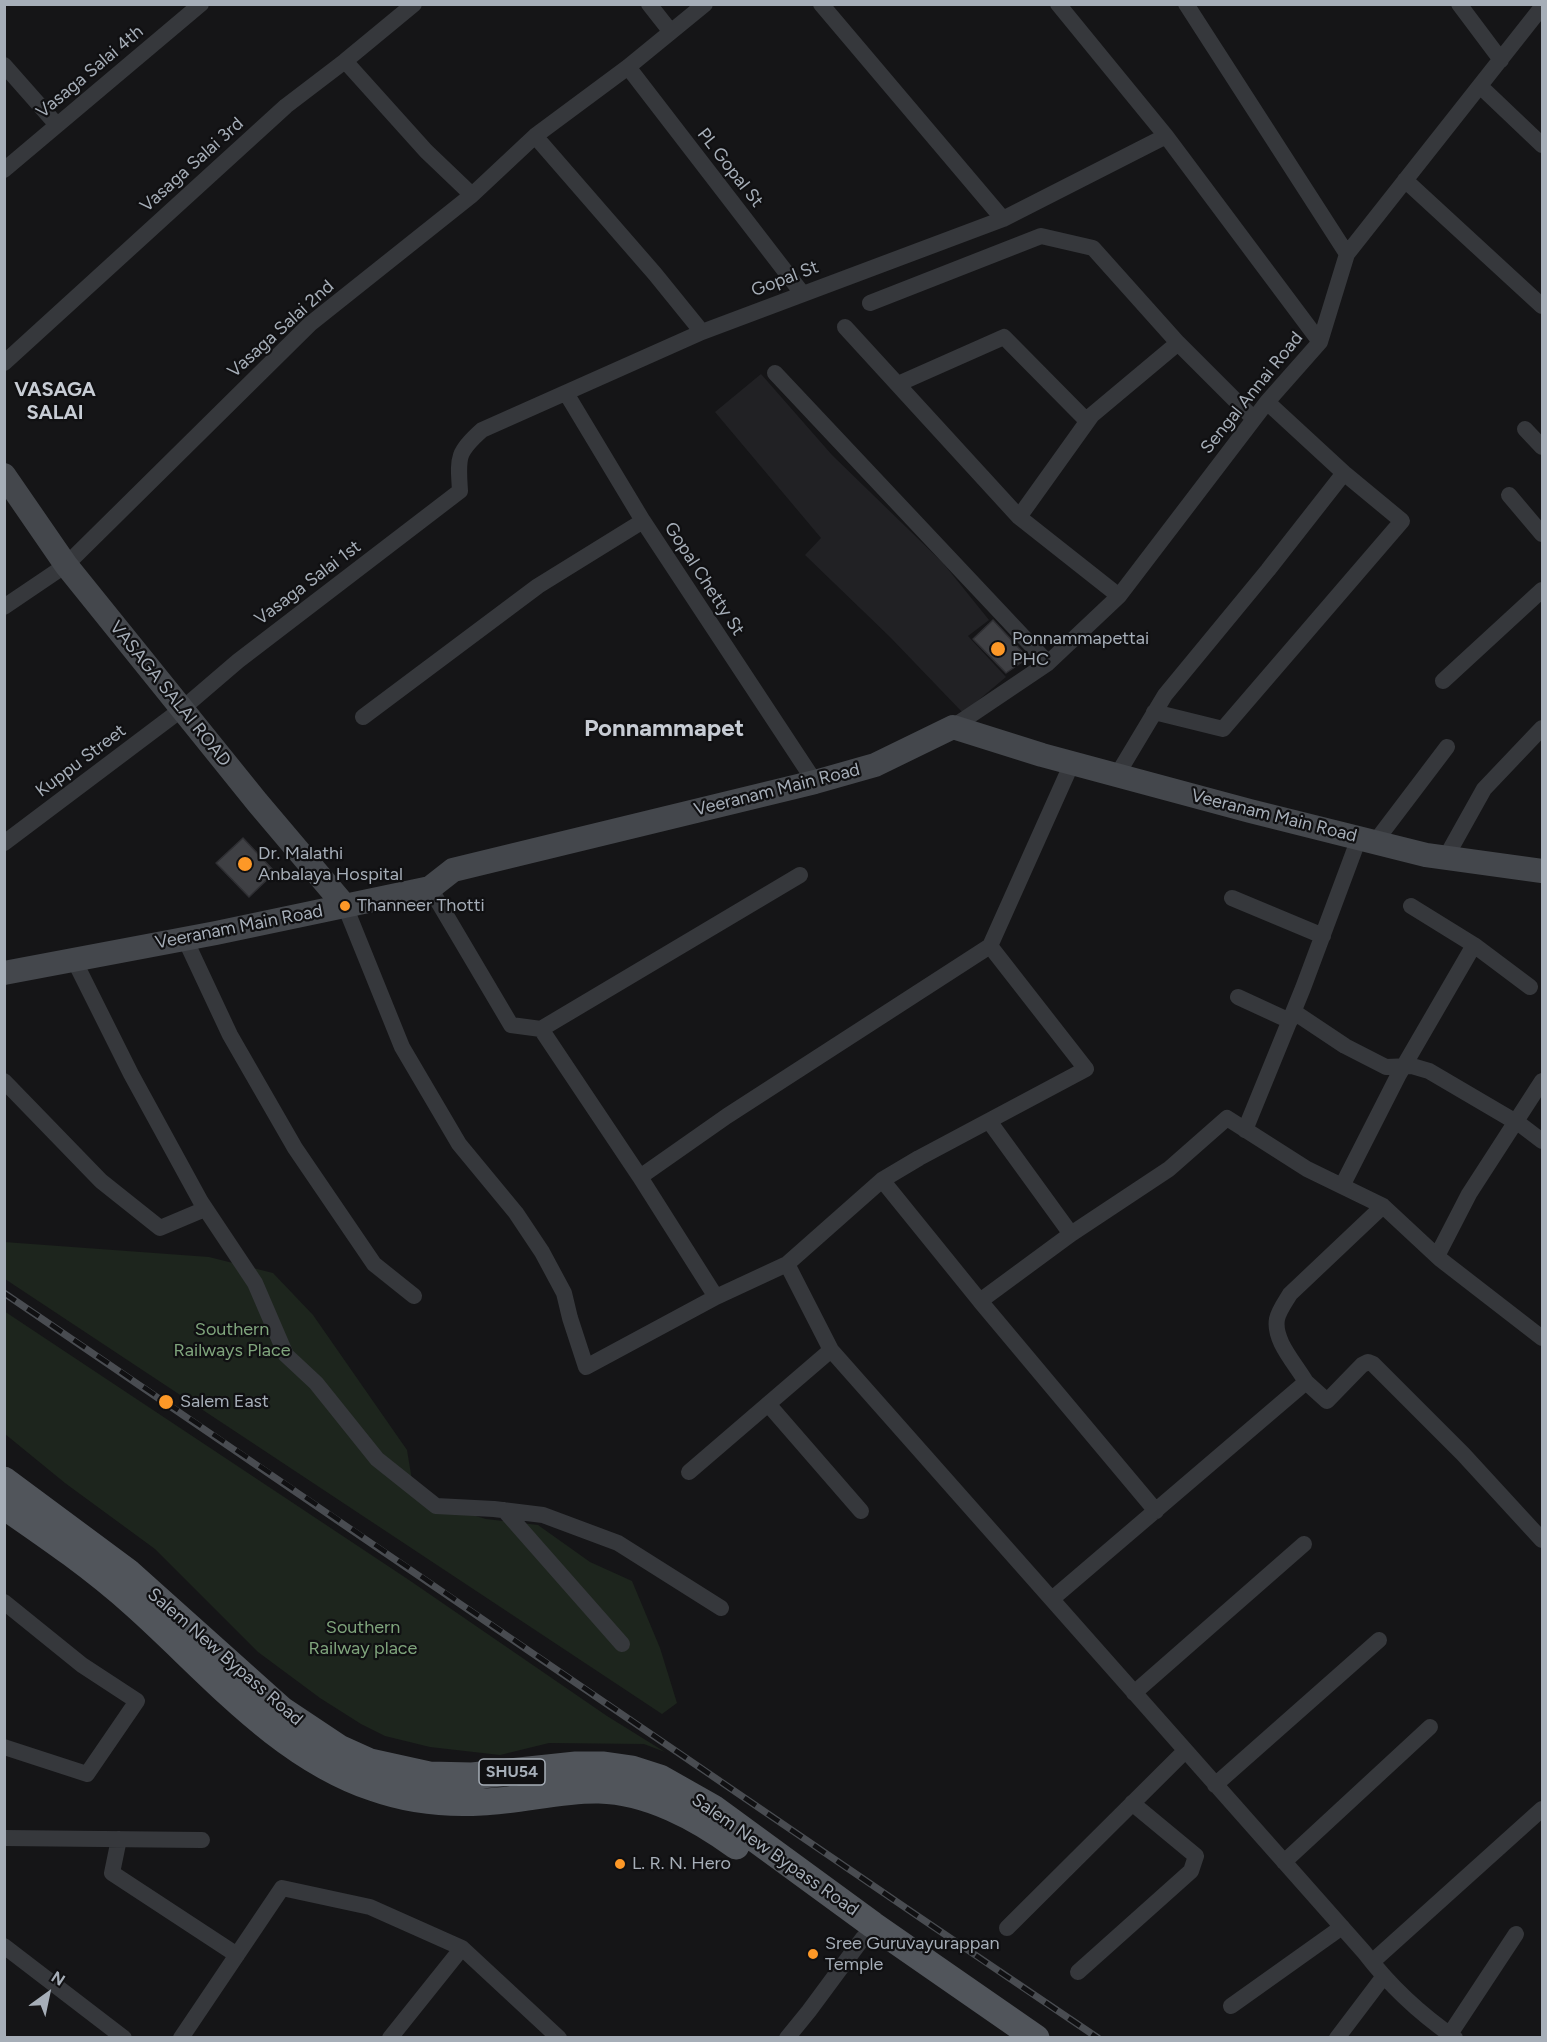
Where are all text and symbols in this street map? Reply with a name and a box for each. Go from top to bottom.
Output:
street label: Vasaga Salai 4th [32,21,148,123]
street label: Vasaga Salai 3rd [136,113,248,217]
street label: PL Gopal St [692,124,768,212]
street label: Gopal St [748,256,822,302]
street label: Vasaga Salai 2nd [223,276,339,382]
street label: Sengal Annai Road [1196,328,1308,458]
district label: VASAGA SALAI [14,378,96,425]
street label: Gopal Chetty St [659,518,749,640]
street label: Vasaga Salai 1st [251,536,365,630]
street label: VASAGA SALAI ROAD [105,617,235,771]
place label: Ponnammapettai PHC [1012,628,1149,670]
marker: Ponnammapettai PHC [989,640,1007,658]
district label: Ponnammapet [584,715,744,743]
street label: Kuppu Street [32,720,130,802]
street label: Veeranam Main Road [692,759,862,821]
street label: Veeranam Main Road [1189,785,1359,847]
place label: Dr. Malathi Anbalaya Hospital [258,843,403,886]
marker: Dr. Malathi Anbalaya Hospital [236,855,254,873]
place label: Thanneer Thotti [357,895,485,917]
marker: Thanneer Thotti [338,899,352,913]
street label: Veeranam Main Road [153,900,325,954]
park label: Southern Railways Place [174,1319,290,1362]
place label: Salem East [180,1391,269,1413]
marker: Salem East [157,1393,175,1411]
street label: Salem New Bypass Road [143,1584,307,1730]
park label: Southern Railway place [309,1617,417,1660]
road number: SHU54 [479,1759,545,1785]
street label: Salem New Bypass Road [687,1789,863,1921]
place label: L. R. N. Hero [632,1853,731,1875]
marker: L. R. N. Hero [613,1857,627,1871]
place label: Sree Guruvayurappan Temple [825,1933,1000,1976]
marker: Sree Guruvayurappan Temple [806,1947,820,1961]
north arrow [18,1964,78,2024]
text: N [48,1967,68,1990]

